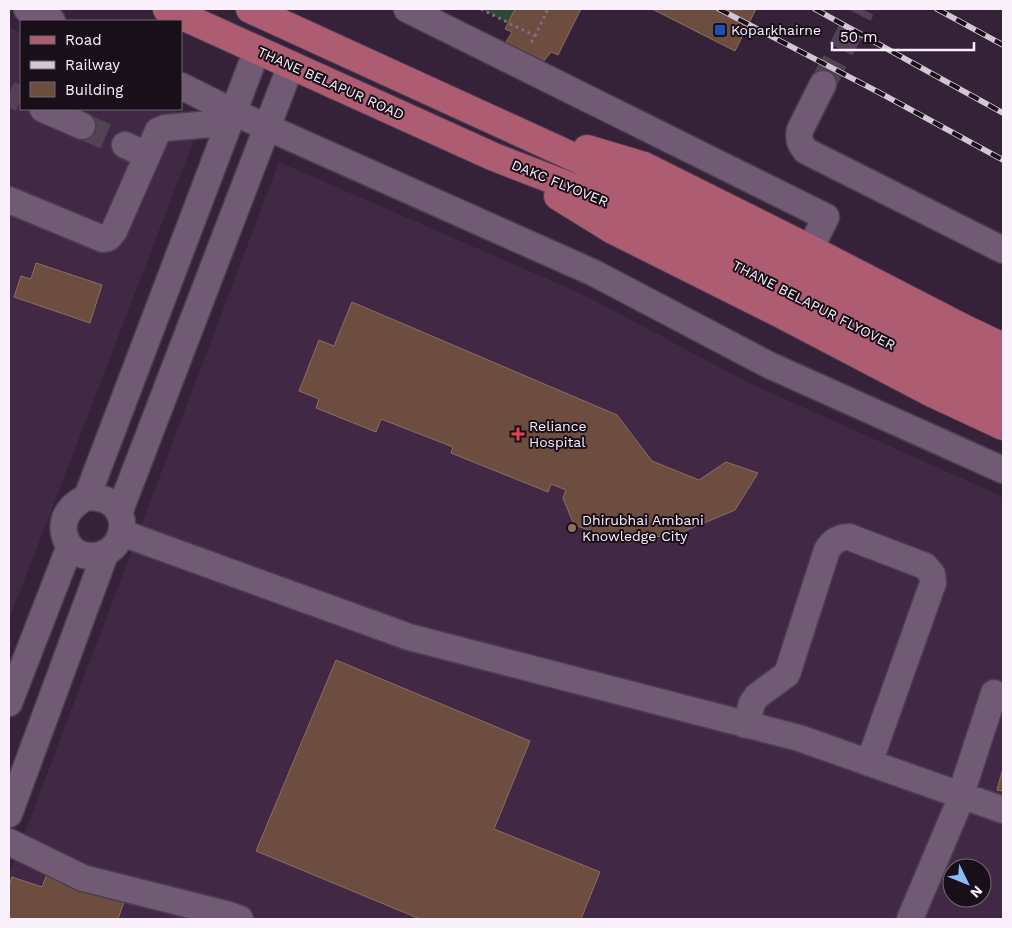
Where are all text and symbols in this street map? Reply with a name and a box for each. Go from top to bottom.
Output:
legend [20,20,182,110]
scale bar [832,20,974,52]
place label: Koparkhairne [731,22,821,38]
marker: Koparkhairne [713,23,727,37]
text: 50 m [840,28,877,46]
text: Road [65,31,102,49]
street label: THANE BELAPUR ROAD [255,43,407,123]
text: Railway [65,56,120,74]
text: Building [65,81,123,99]
street label: DAKC FLYOVER [509,156,611,210]
street label: THANE BELAPUR FLYOVER [730,257,898,353]
place label: Reliance Hospital [529,418,587,450]
marker: Reliance Hospital [511,427,525,441]
place label: Dhirubhai Ambani Knowledge City [582,512,704,544]
marker: Dhirubhai Ambani Knowledge City [566,522,578,534]
north arrow [942,858,992,908]
text: N [967,883,986,901]

